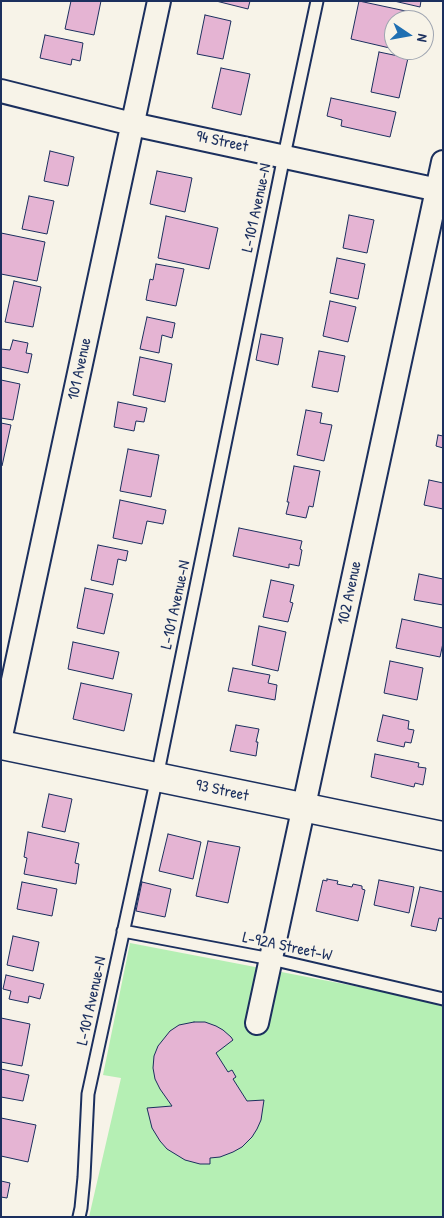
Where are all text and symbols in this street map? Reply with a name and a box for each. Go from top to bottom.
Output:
north arrow [384,10,434,60]
text: N [413,32,433,44]
street label: 94 Street [194,127,250,157]
street label: L-101 Avenue-N [238,162,276,254]
street label: 101 Avenue [64,336,96,402]
street label: L-101 Avenue-N [157,559,195,651]
street label: 102 Avenue [334,559,366,627]
street label: 93 Street [194,776,250,806]
street label: L-92A Street-W [241,928,333,966]
street label: L-101 Avenue-N [73,955,111,1047]

